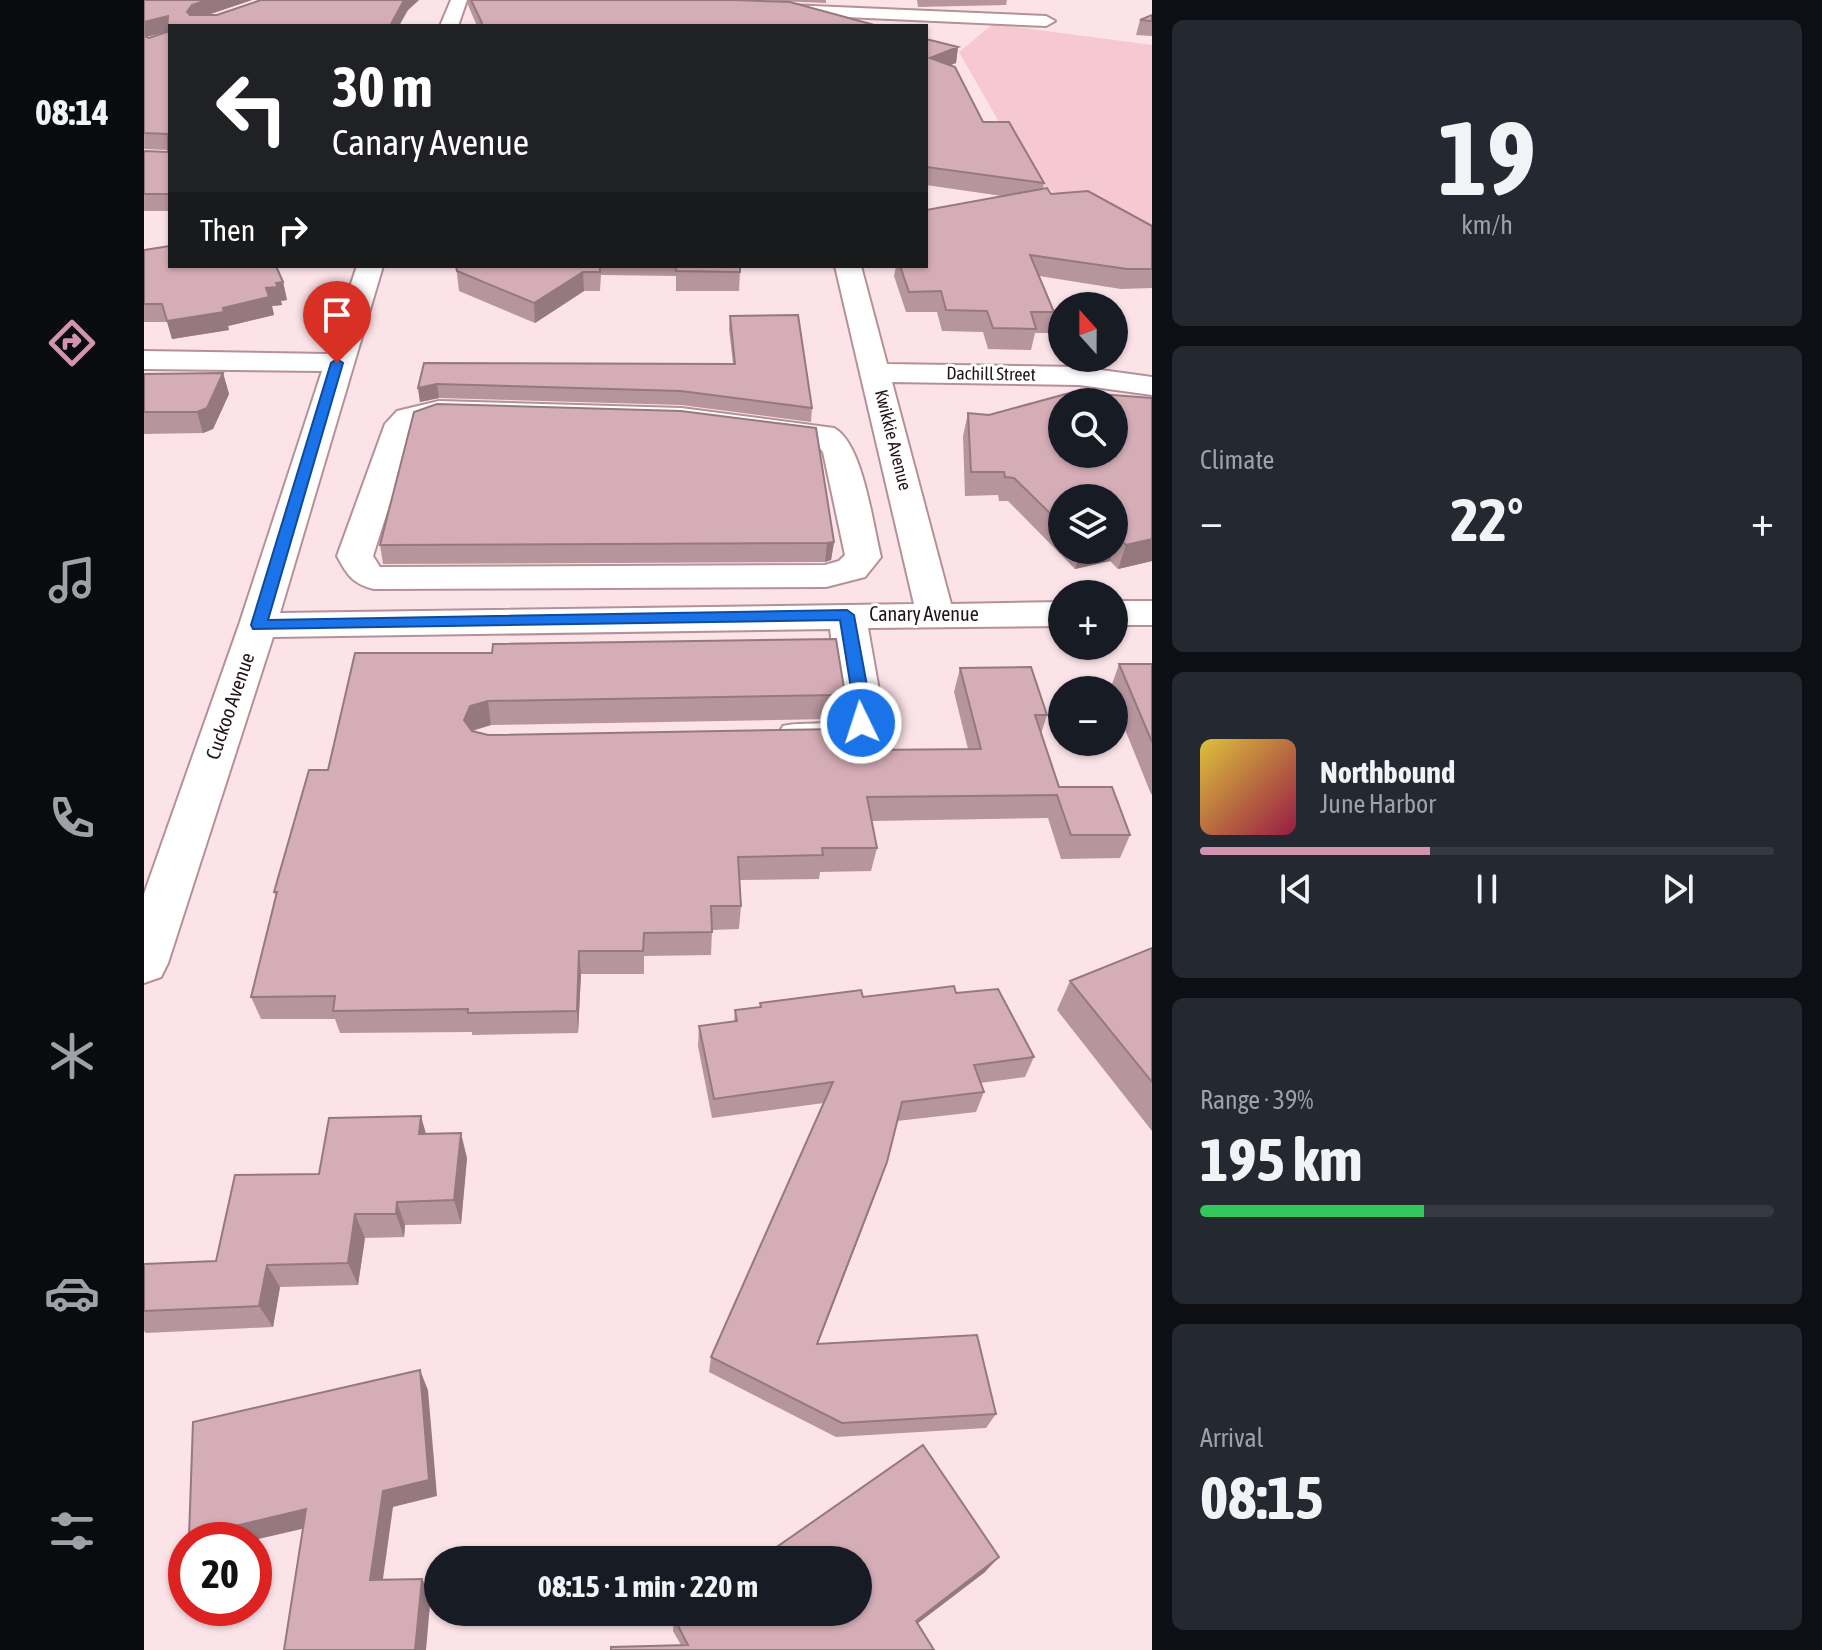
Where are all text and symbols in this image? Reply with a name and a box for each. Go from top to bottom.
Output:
text: 30 m [332,55,433,119]
icon: left [200,56,304,160]
text: 08:14 [35,91,109,133]
text: 19 [1438,98,1536,217]
text: Canary Avenue [332,121,529,163]
icon: right [271,208,315,252]
text: km/h [1461,210,1513,240]
text: Then [200,213,255,247]
pin [303,281,371,363]
north arrow [1048,292,1128,372]
map controls [1048,292,1128,756]
icon: arrive [315,293,359,337]
icon: directions [44,315,100,371]
street label: Dachill Street [946,362,1036,385]
street label: Kwikkie Avenue [871,387,916,492]
button: search [1048,388,1128,468]
text: Climate [1200,445,1274,475]
button: layers [1048,484,1128,564]
text: 22° [1451,485,1523,554]
text: − [1200,495,1223,545]
text: + [1751,495,1774,545]
icon: music [44,552,100,608]
button: + [1048,580,1128,660]
street label: Canary Avenue [869,602,979,625]
street label: Cuckoo Avenue [201,649,259,762]
button: − [1048,676,1128,756]
position arrow [819,681,903,765]
text: Northbound [1320,755,1455,789]
text: June Harbor [1320,789,1436,819]
icon: phone [44,790,100,846]
icon: previous [1274,867,1318,911]
icon: pause [1465,867,1509,911]
icon: next [1656,867,1700,911]
icon: climate [44,1028,100,1084]
text: Range · 39% [1200,1085,1313,1115]
text: 195 km [1200,1125,1362,1194]
icon: car [44,1265,100,1321]
text: Arrival [1200,1423,1264,1453]
text: 08:15 [1200,1463,1323,1532]
icon: filters [44,1503,100,1559]
speed limit sign: 20 [168,1522,272,1626]
text: 08:15 · 1 min · 220 m [538,1569,758,1603]

